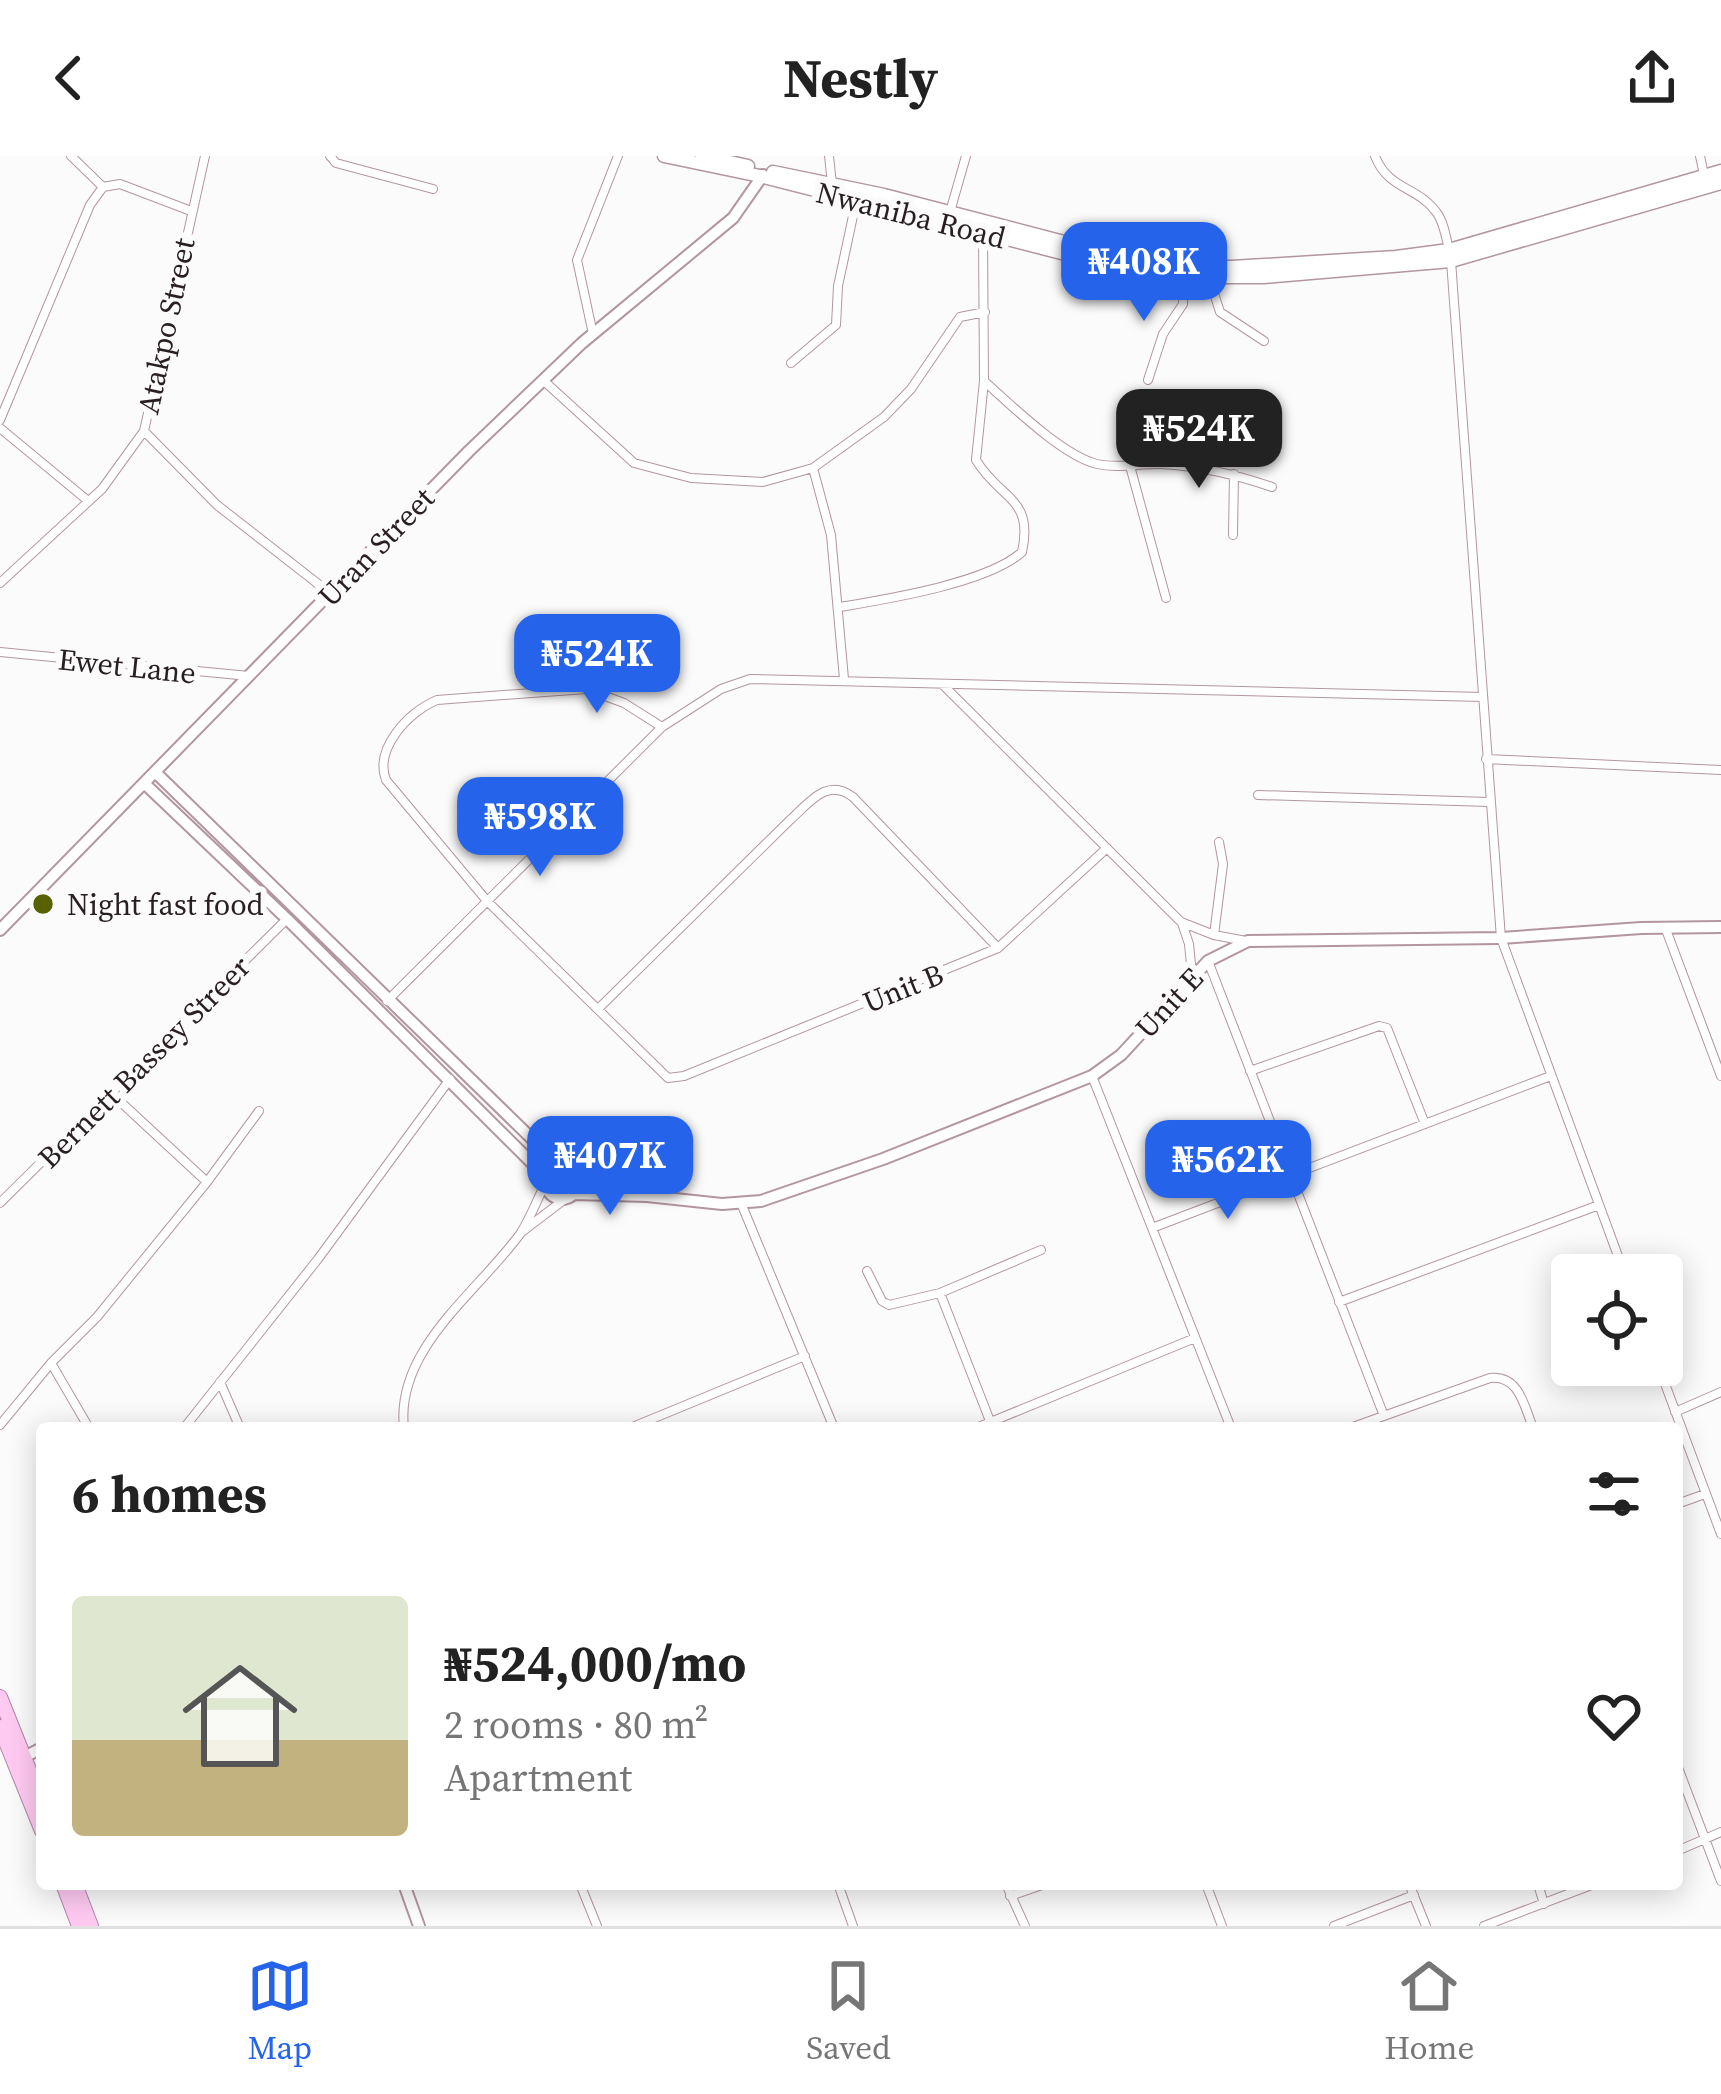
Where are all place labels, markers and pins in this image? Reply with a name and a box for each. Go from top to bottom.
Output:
pin: ₦408K [1060,222,1228,324]
pin: ₦524K [1115,389,1283,491]
pin: ₦524K [513,614,681,716]
pin: ₦598K [456,777,624,879]
place label: Night fast food [67,884,264,925]
marker: Night fast food [30,891,56,917]
pin: ₦407K [526,1116,694,1218]
pin: ₦562K [1144,1120,1312,1222]

